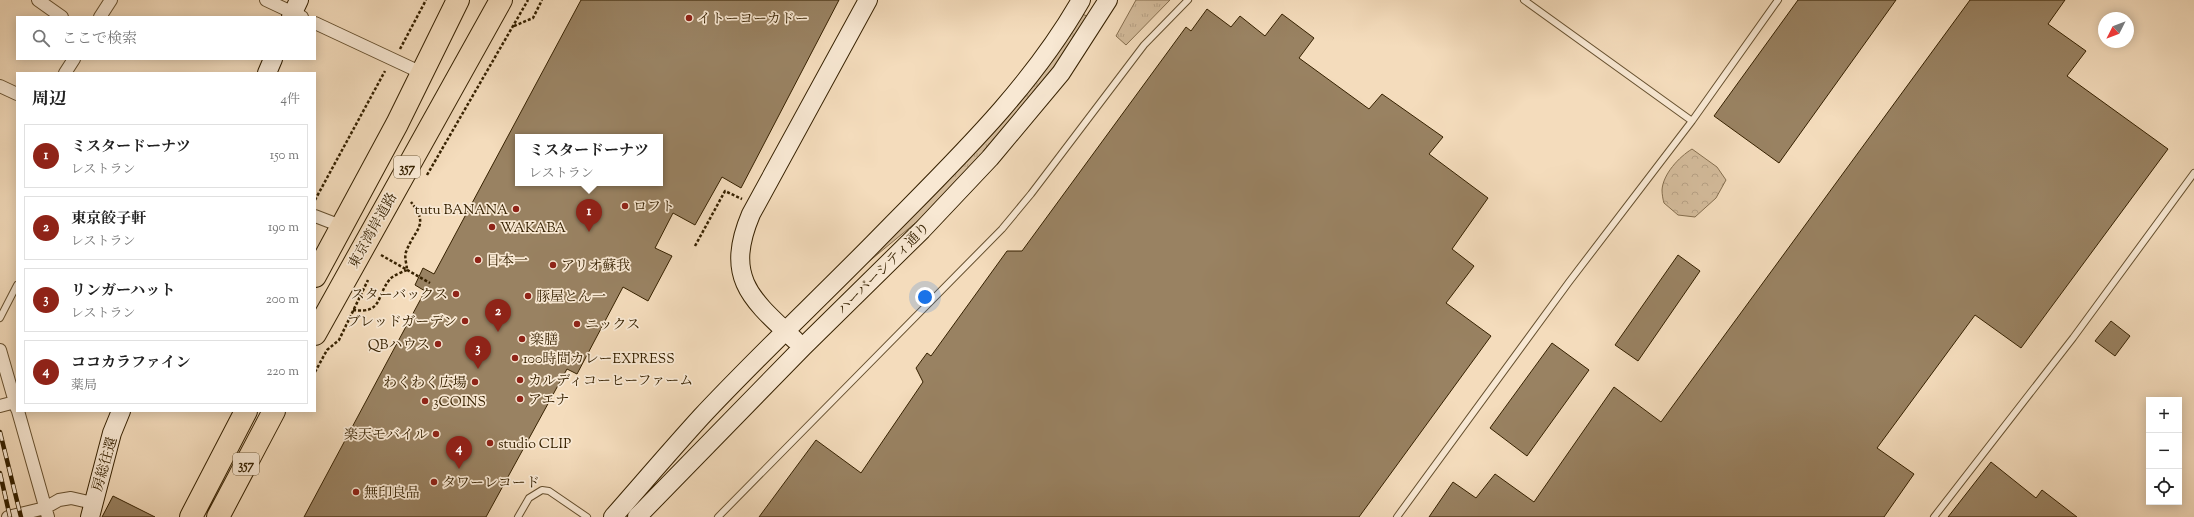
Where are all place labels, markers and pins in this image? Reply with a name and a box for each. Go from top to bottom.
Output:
place label: イトーヨーカドー [697,10,809,30]
marker: イトーヨーカドー [684,13,694,23]
place label: ロフト [633,198,675,218]
pin: 1 [576,199,602,232]
place label: tutu BANANA [415,201,509,221]
marker: ロフト [620,201,630,211]
marker: tutu BANANA [511,204,521,214]
place label: WAKABA [500,219,567,239]
marker: WAKABA [487,222,497,232]
place label: 日本一 [486,252,528,272]
marker: 日本一 [473,255,483,265]
place label: アリオ蘇我 [561,257,630,277]
marker: アリオ蘇我 [548,260,558,270]
place label: スターバックス [351,286,448,306]
place label: 豚屋とん一 [536,288,606,308]
marker: スターバックス [451,289,461,299]
marker: 豚屋とん一 [523,291,533,301]
pin: 2 [485,299,511,332]
place label: ブレッドガーデン [346,313,457,333]
marker: ブレッドガーデン [460,316,470,326]
place label: ニックス [585,316,640,336]
marker: ニックス [572,319,582,329]
place label: 楽膳 [530,331,558,351]
marker: 楽膳 [517,334,527,344]
place label: QBハウス [368,336,430,356]
pin: 3 [465,336,491,369]
marker: QBハウス [433,339,443,349]
place label: 100時間カレーEXPRESS [523,350,675,370]
marker: 100時間カレーEXPRESS [510,353,520,363]
place label: カルディコーヒーファーム [528,372,693,392]
place label: わくわく広場 [383,374,467,394]
marker: カルディコーヒーファーム [515,375,525,385]
marker: わくわく広場 [470,377,480,387]
place label: アエナ [528,391,569,411]
place label: 3COINS [433,393,486,413]
marker: アエナ [515,394,525,404]
marker: 3COINS [420,396,430,406]
place label: 楽天モバイル [344,426,428,446]
marker: 楽天モバイル [431,429,441,439]
place label: studio CLIP [498,435,571,455]
pin: 4 [446,436,472,469]
marker: studio CLIP [485,438,495,448]
place label: タワーレコード [442,474,540,494]
marker: タワーレコード [429,477,439,487]
place label: 無印良品 [364,484,420,504]
marker: 無印良品 [351,487,361,497]

